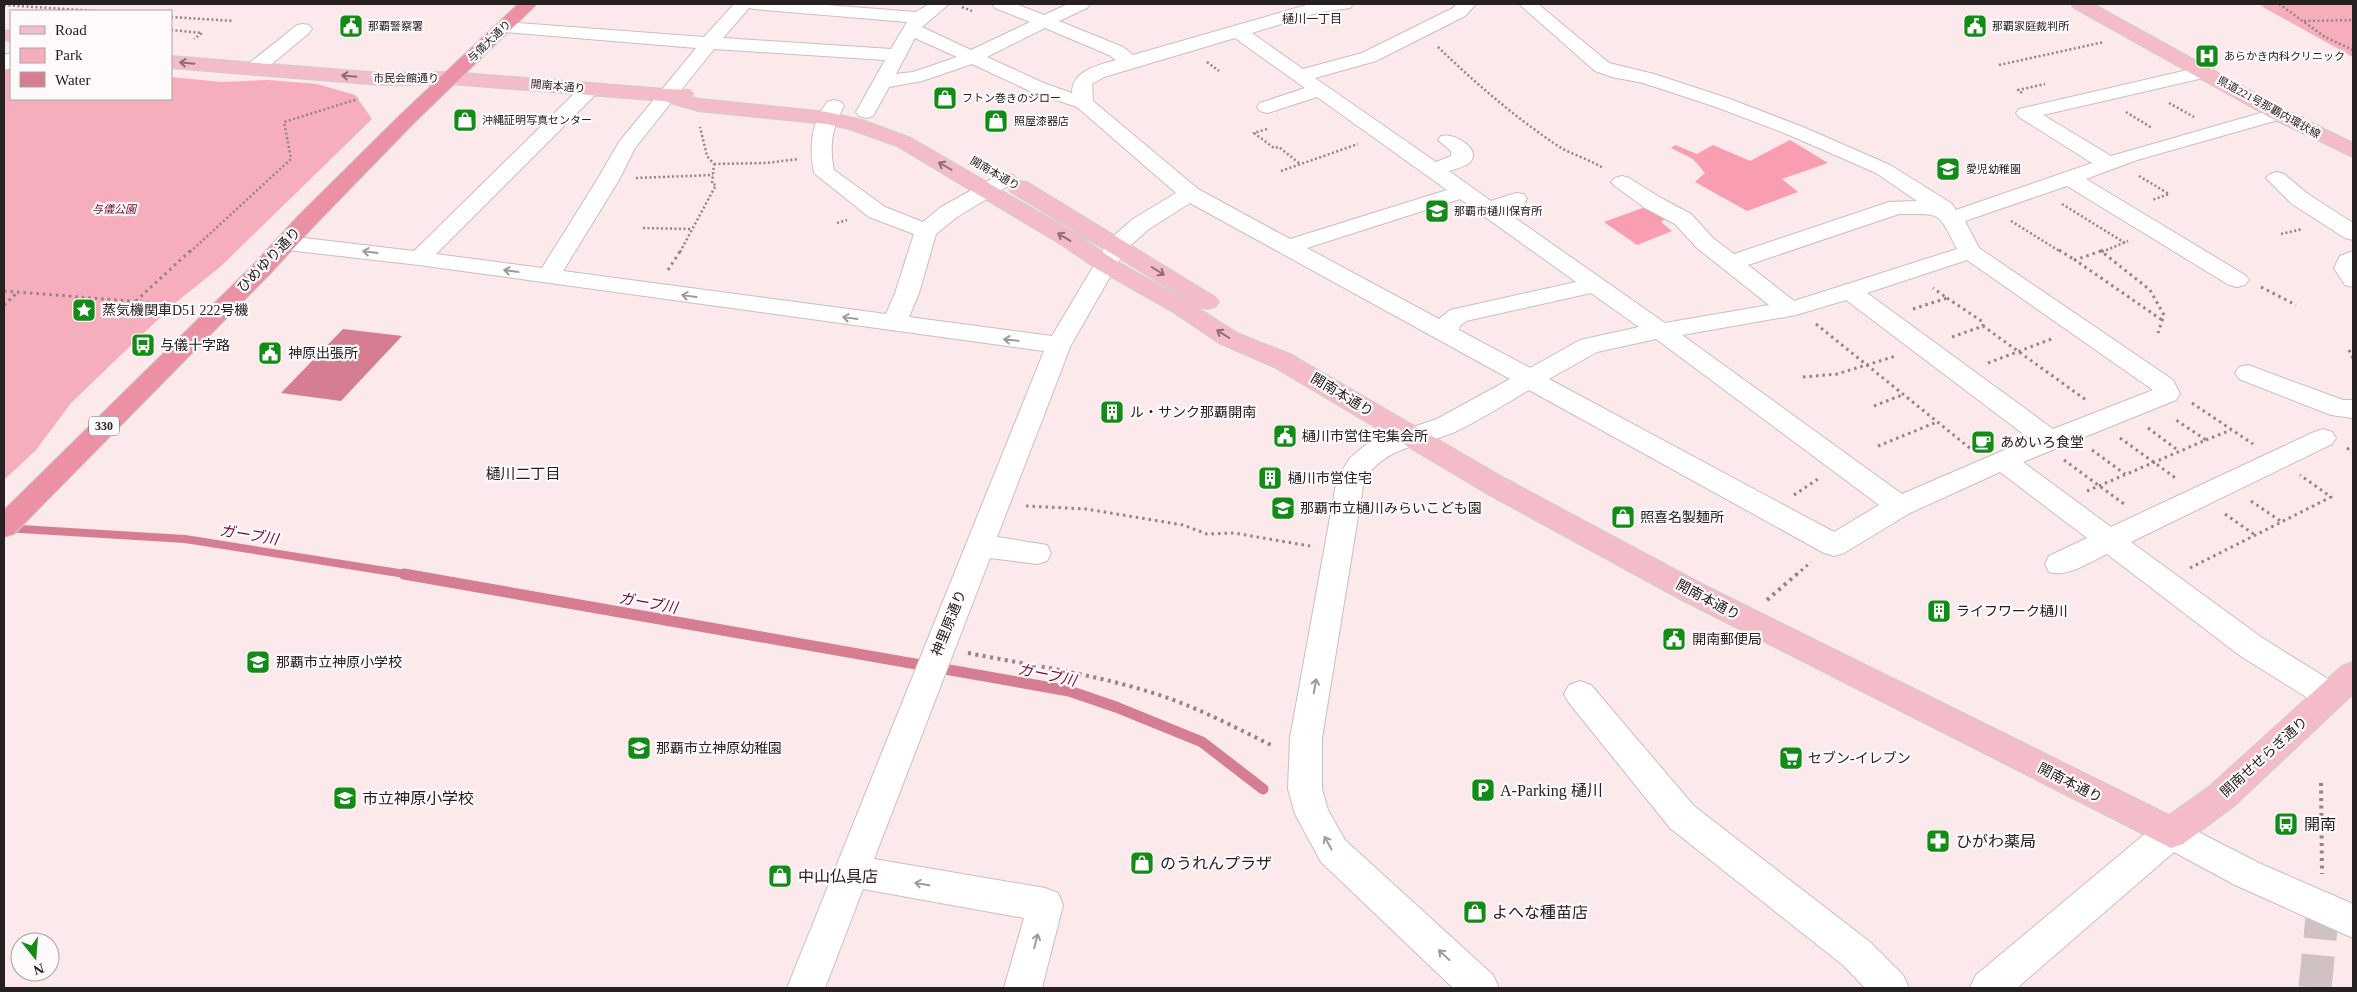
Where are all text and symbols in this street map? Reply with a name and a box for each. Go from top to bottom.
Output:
legend [10,10,172,100]
district label: 樋川一丁目 [1282,12,1342,26]
public building icon: 那覇警察署 [338,13,364,39]
public building icon: 那覇家庭裁判所 [1962,13,1988,39]
street label: 与儀大通り [465,18,513,64]
place label: 那覇警察署 [368,20,423,32]
place label: 那覇家庭裁判所 [1992,20,2070,32]
text: Road [55,22,87,38]
hospital icon: あらかき内科クリニック [2194,43,2220,69]
text: Park [55,47,83,63]
place label: あらかき内科クリニック [2224,50,2345,62]
one-way arrow [179,59,195,68]
text: Water [55,72,90,88]
one-way arrow [341,72,357,81]
street label: 市民会館通り [373,72,439,84]
street label: 県道221号那覇内環状線 [2216,74,2322,140]
street label: 開南本通り [530,78,586,94]
shop icon: フトン巻きのジロー [932,85,958,111]
place label: フトン巻きのジロー [962,92,1061,104]
shop icon: 沖縄証明写真センター [452,107,478,133]
shop icon: 照屋漆器店 [983,108,1009,134]
place label: 沖縄証明写真センター [482,114,592,126]
place label: 照屋漆器店 [1014,115,1069,127]
street label: 開南本通り [968,154,1022,192]
school or university icon: 愛児幼稚園 [1935,156,1961,182]
one-way arrow [939,160,953,170]
place label: 愛児幼稚園 [1966,163,2021,175]
school or university icon: 那覇市樋川保育所 [1424,198,1450,224]
park label: 与儀公園 [92,203,138,215]
place label: 那覇市樋川保育所 [1454,205,1543,217]
street label: ひめゆり通り [234,225,304,295]
one-way arrow [1058,231,1072,241]
one-way arrow [363,247,379,257]
one-way arrow [503,266,519,276]
one-way arrow [1151,266,1165,276]
one-way arrow [681,290,697,300]
place icon: 蒸気機関車D51 222号機 [71,297,97,323]
place label: 蒸気機関車D51 222号機 [102,302,249,318]
one-way arrow [842,313,858,323]
one-way arrow [1216,329,1230,339]
bus stop icon: 与儀十字路 [130,332,156,358]
one-way arrow [1003,335,1019,345]
place label: 与儀十字路 [160,338,230,353]
public building icon: 神原出張所 [257,340,283,366]
place label: 神原出張所 [288,346,358,361]
street label: 開南本通り [1308,371,1376,419]
building icon: ル・サンク那覇開南 [1099,399,1125,425]
place label: ル・サンク那覇開南 [1130,405,1256,420]
road number: 330 [89,416,119,436]
public building icon: 樋川市営住宅集会所 [1272,423,1298,449]
place label: 樋川市営住宅集会所 [1302,429,1428,444]
cafe icon: あめいろ食堂 [1970,429,1996,455]
place label: あめいろ食堂 [2000,435,2084,450]
building icon: 樋川市営住宅 [1257,465,1283,491]
district label: 樋川二丁目 [485,466,561,482]
place label: 樋川市営住宅 [1288,471,1372,486]
school or university icon: 那覇市立樋川みらいこども園 [1270,495,1296,521]
place label: 那覇市立樋川みらいこども園 [1300,501,1482,516]
shop icon: 照喜名製麺所 [1610,504,1636,530]
place label: 照喜名製麺所 [1640,510,1724,525]
water label: ガーブ川 [219,522,281,548]
street label: 開南本通り [1674,577,1742,623]
street label: 神里原通り [929,588,969,658]
water label: ガーブ川 [618,590,680,616]
building icon: ライフワーク樋川 [1926,598,1952,624]
place label: ライフワーク樋川 [1956,604,2068,619]
public building icon: 開南郵便局 [1661,626,1687,652]
place label: 開南郵便局 [1692,632,1762,647]
school or university icon: 那覇市立神原小学校 [245,649,271,675]
place label: 那覇市立神原小学校 [276,655,402,670]
water label: ガーブ川 [1016,661,1080,689]
one-way arrow [1311,678,1321,694]
street label: 開南せせらぎ通り [2217,714,2311,800]
school or university icon: 那覇市立神原幼稚園 [626,735,652,761]
place label: 那覇市立神原幼稚園 [656,741,782,756]
supermarket icon: セブン-イレブン [1778,745,1804,771]
place label: セブン-イレブン [1808,750,1911,766]
street label: 開南本通り [2035,760,2105,806]
parking icon: A-Parking 樋川 [1470,777,1496,803]
place label: A-Parking 樋川 [1500,782,1603,800]
school or university icon: 市立神原小学校 [332,785,358,811]
place label: 市立神原小学校 [362,790,474,807]
bus stop icon: 開南 [2273,811,2299,837]
place label: 開南 [2304,816,2336,833]
pharmacy icon: ひがわ薬局 [1925,828,1951,854]
place label: ひがわ薬局 [1956,833,2036,850]
one-way arrow [1322,836,1332,850]
shop icon: のうれんプラザ [1129,850,1155,876]
place label: のうれんプラザ [1160,855,1272,872]
shop icon: 中山仏具店 [767,863,793,889]
place label: 中山仏具店 [798,868,878,885]
one-way arrow [914,878,930,888]
shop icon: よへな種苗店 [1462,899,1488,925]
place label: よへな種苗店 [1492,904,1588,921]
north arrow [10,932,60,982]
one-way arrow [1032,934,1041,950]
one-way arrow [1438,949,1450,961]
text: N [32,960,46,978]

